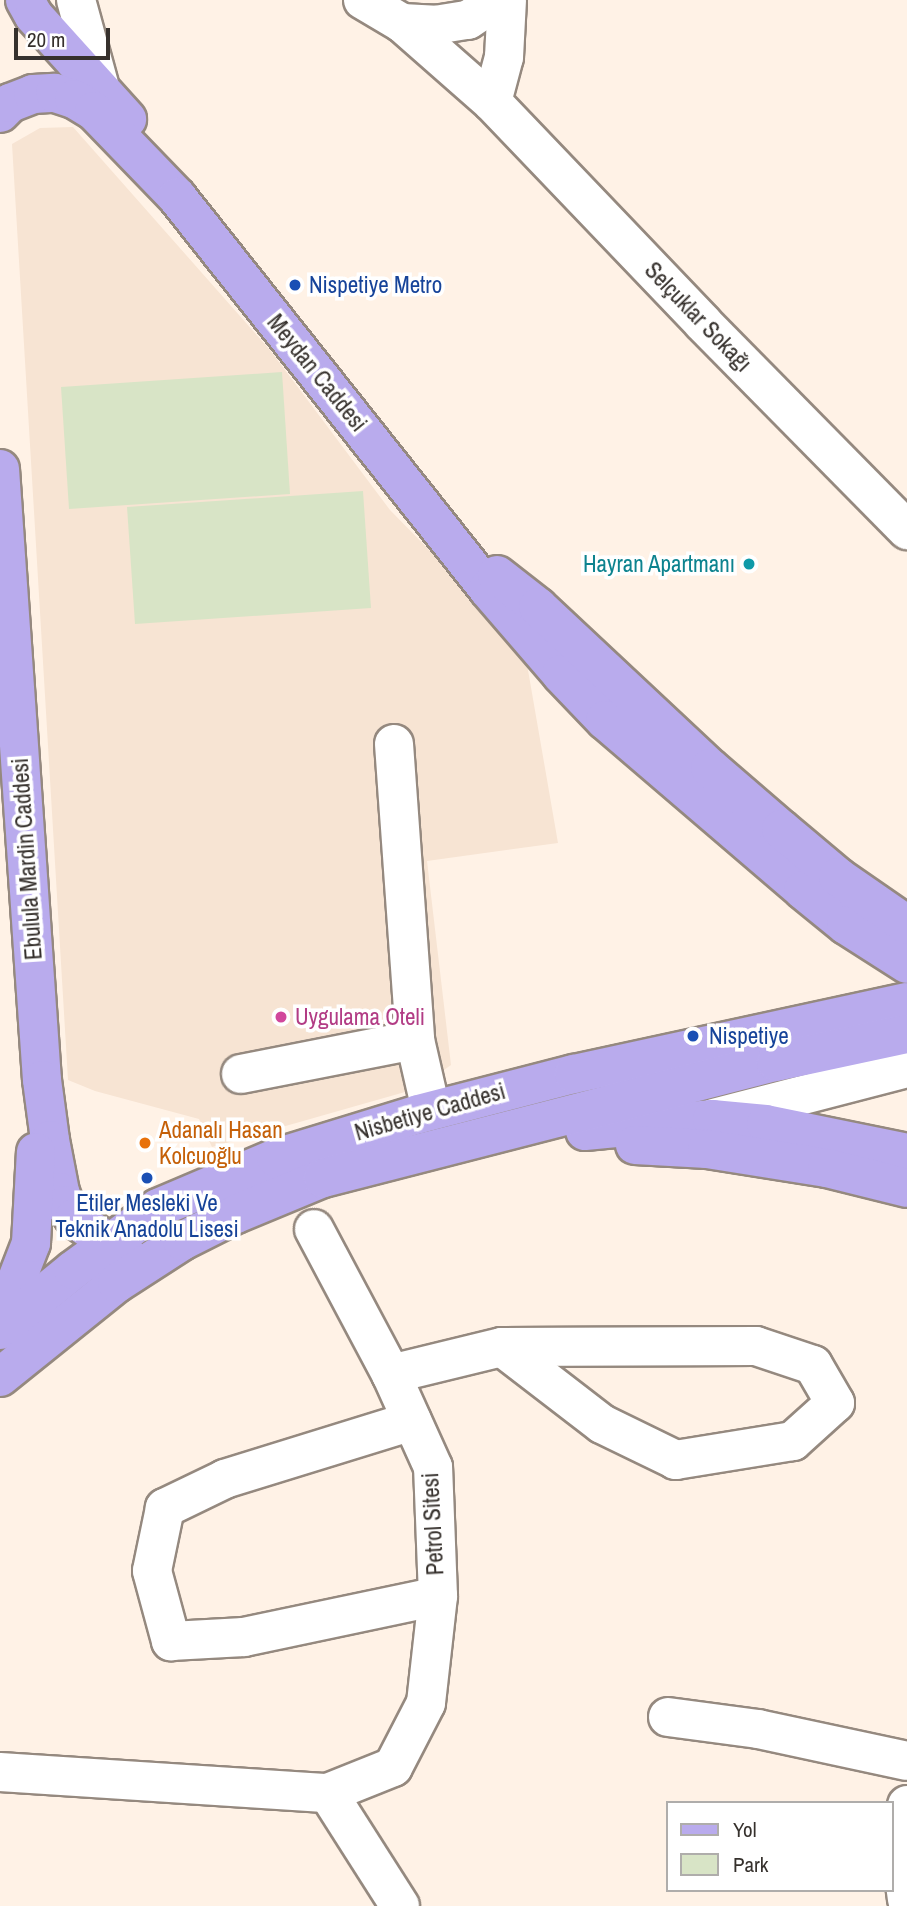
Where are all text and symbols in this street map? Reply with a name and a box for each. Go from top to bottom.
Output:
scale bar [18,14,114,58]
text: 20 m [27,25,65,54]
street label: Selçuklar Sokağı [639,257,757,377]
place label: Nispetiye Metro [309,271,442,299]
marker: Nispetiye Metro [287,277,303,293]
street label: Meydan Caddesi [261,309,373,437]
place label: Hayran Apartmanı [582,550,735,578]
marker: Hayran Apartmanı [741,556,757,572]
street label: Ebulula Mardin Caddesi [6,757,48,961]
place label: Uygulama Oteli [295,1003,425,1031]
marker: Uygulama Oteli [273,1009,289,1025]
place label: Nispetiye [709,1022,789,1050]
marker: Nispetiye [683,1026,703,1046]
street label: Nisbetiye Caddesi [352,1077,508,1147]
place label: Adanalı Hasan Kolcuoğlu [159,1116,283,1170]
marker: Adanalı Hasan Kolcuoğlu [137,1135,153,1151]
marker: Etiler Mesleki Ve Teknik Anadolu Lisesi [139,1170,155,1186]
place label: Etiler Mesleki Ve Teknik Anadolu Lisesi [55,1189,239,1243]
street label: Petrol Sitesi [417,1472,449,1576]
legend [666,1801,893,1892]
text: Yol [733,1815,757,1844]
text: Park [733,1850,768,1879]

